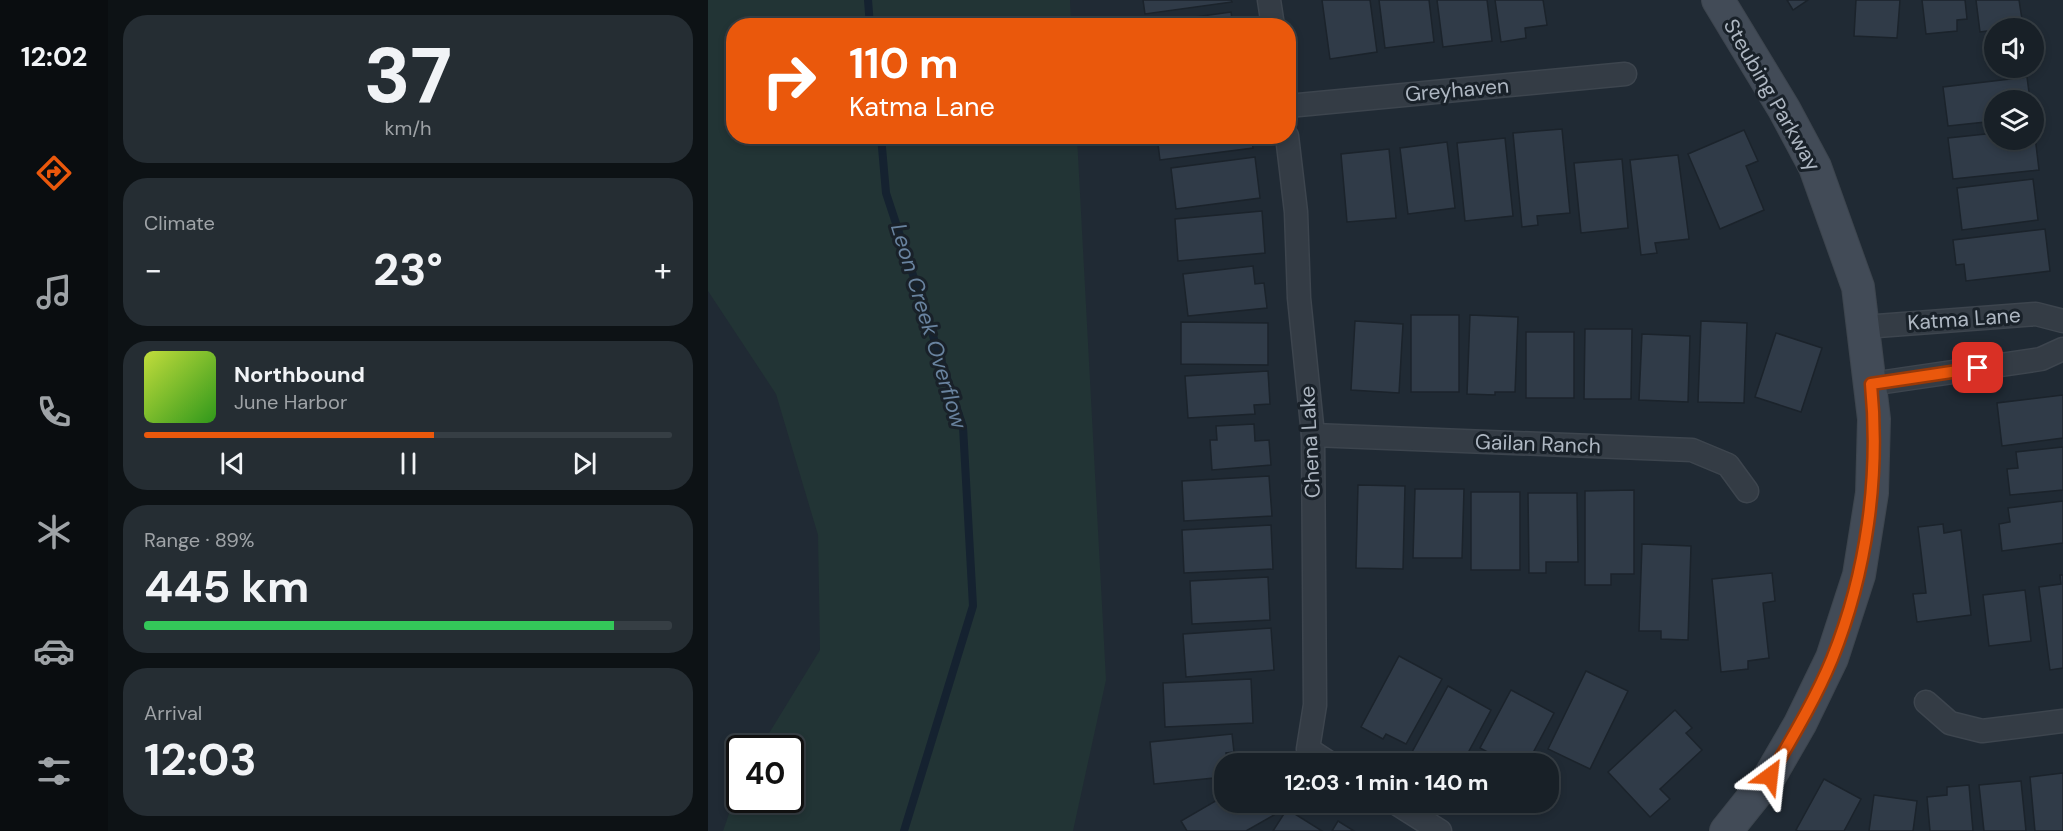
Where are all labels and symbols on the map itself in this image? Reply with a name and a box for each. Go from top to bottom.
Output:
street label: Steubing Parkway [1717,14,1827,177]
street label: Greyhaven [1404,72,1510,108]
water label: Leon Creek Overflow [884,220,974,433]
street label: Katma Lane [1906,301,2022,337]
pin [1952,342,2003,393]
street label: Chena Lake [1293,385,1327,499]
street label: Gailan Ranch [1475,428,1601,460]
speed limit sign: 40 [726,735,804,813]
position arrow [1738,744,1802,808]

